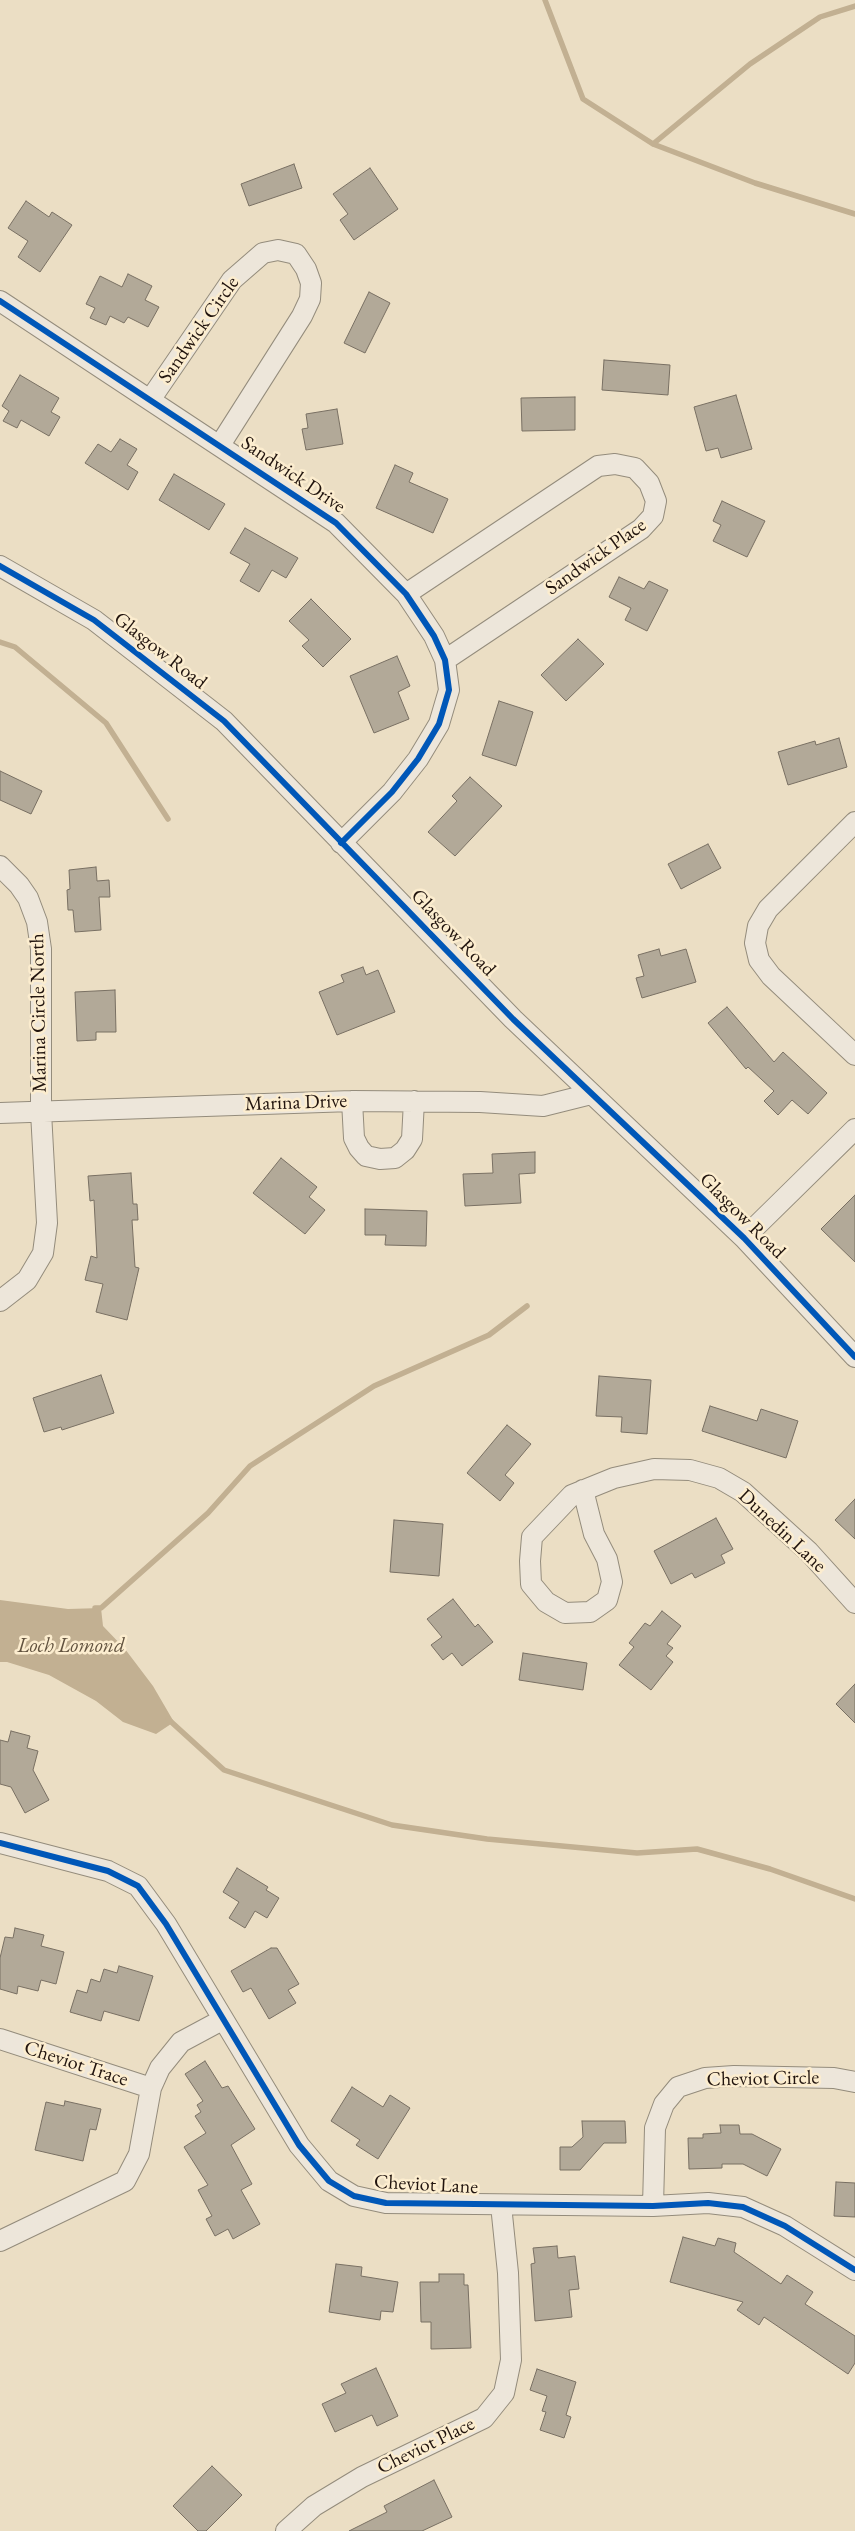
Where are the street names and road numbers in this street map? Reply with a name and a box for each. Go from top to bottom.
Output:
street label: Sandwick Circle [153,272,245,388]
street label: Sandwick Drive [236,431,350,519]
street label: Sandwick Place [541,513,651,601]
street label: Glasgow Road [109,607,211,695]
street label: Glasgow Road [406,884,500,982]
street label: Marina Circle North [26,933,52,1093]
street label: Marina Drive [244,1089,348,1117]
street label: Glasgow Road [694,1168,790,1264]
street label: Dunedin Lane [733,1484,831,1578]
street label: Cheviot Trace [21,2036,131,2092]
street label: Cheviot Circle [706,2066,820,2092]
street label: Cheviot Lane [373,2170,479,2200]
street label: Cheviot Place [373,2412,479,2480]

